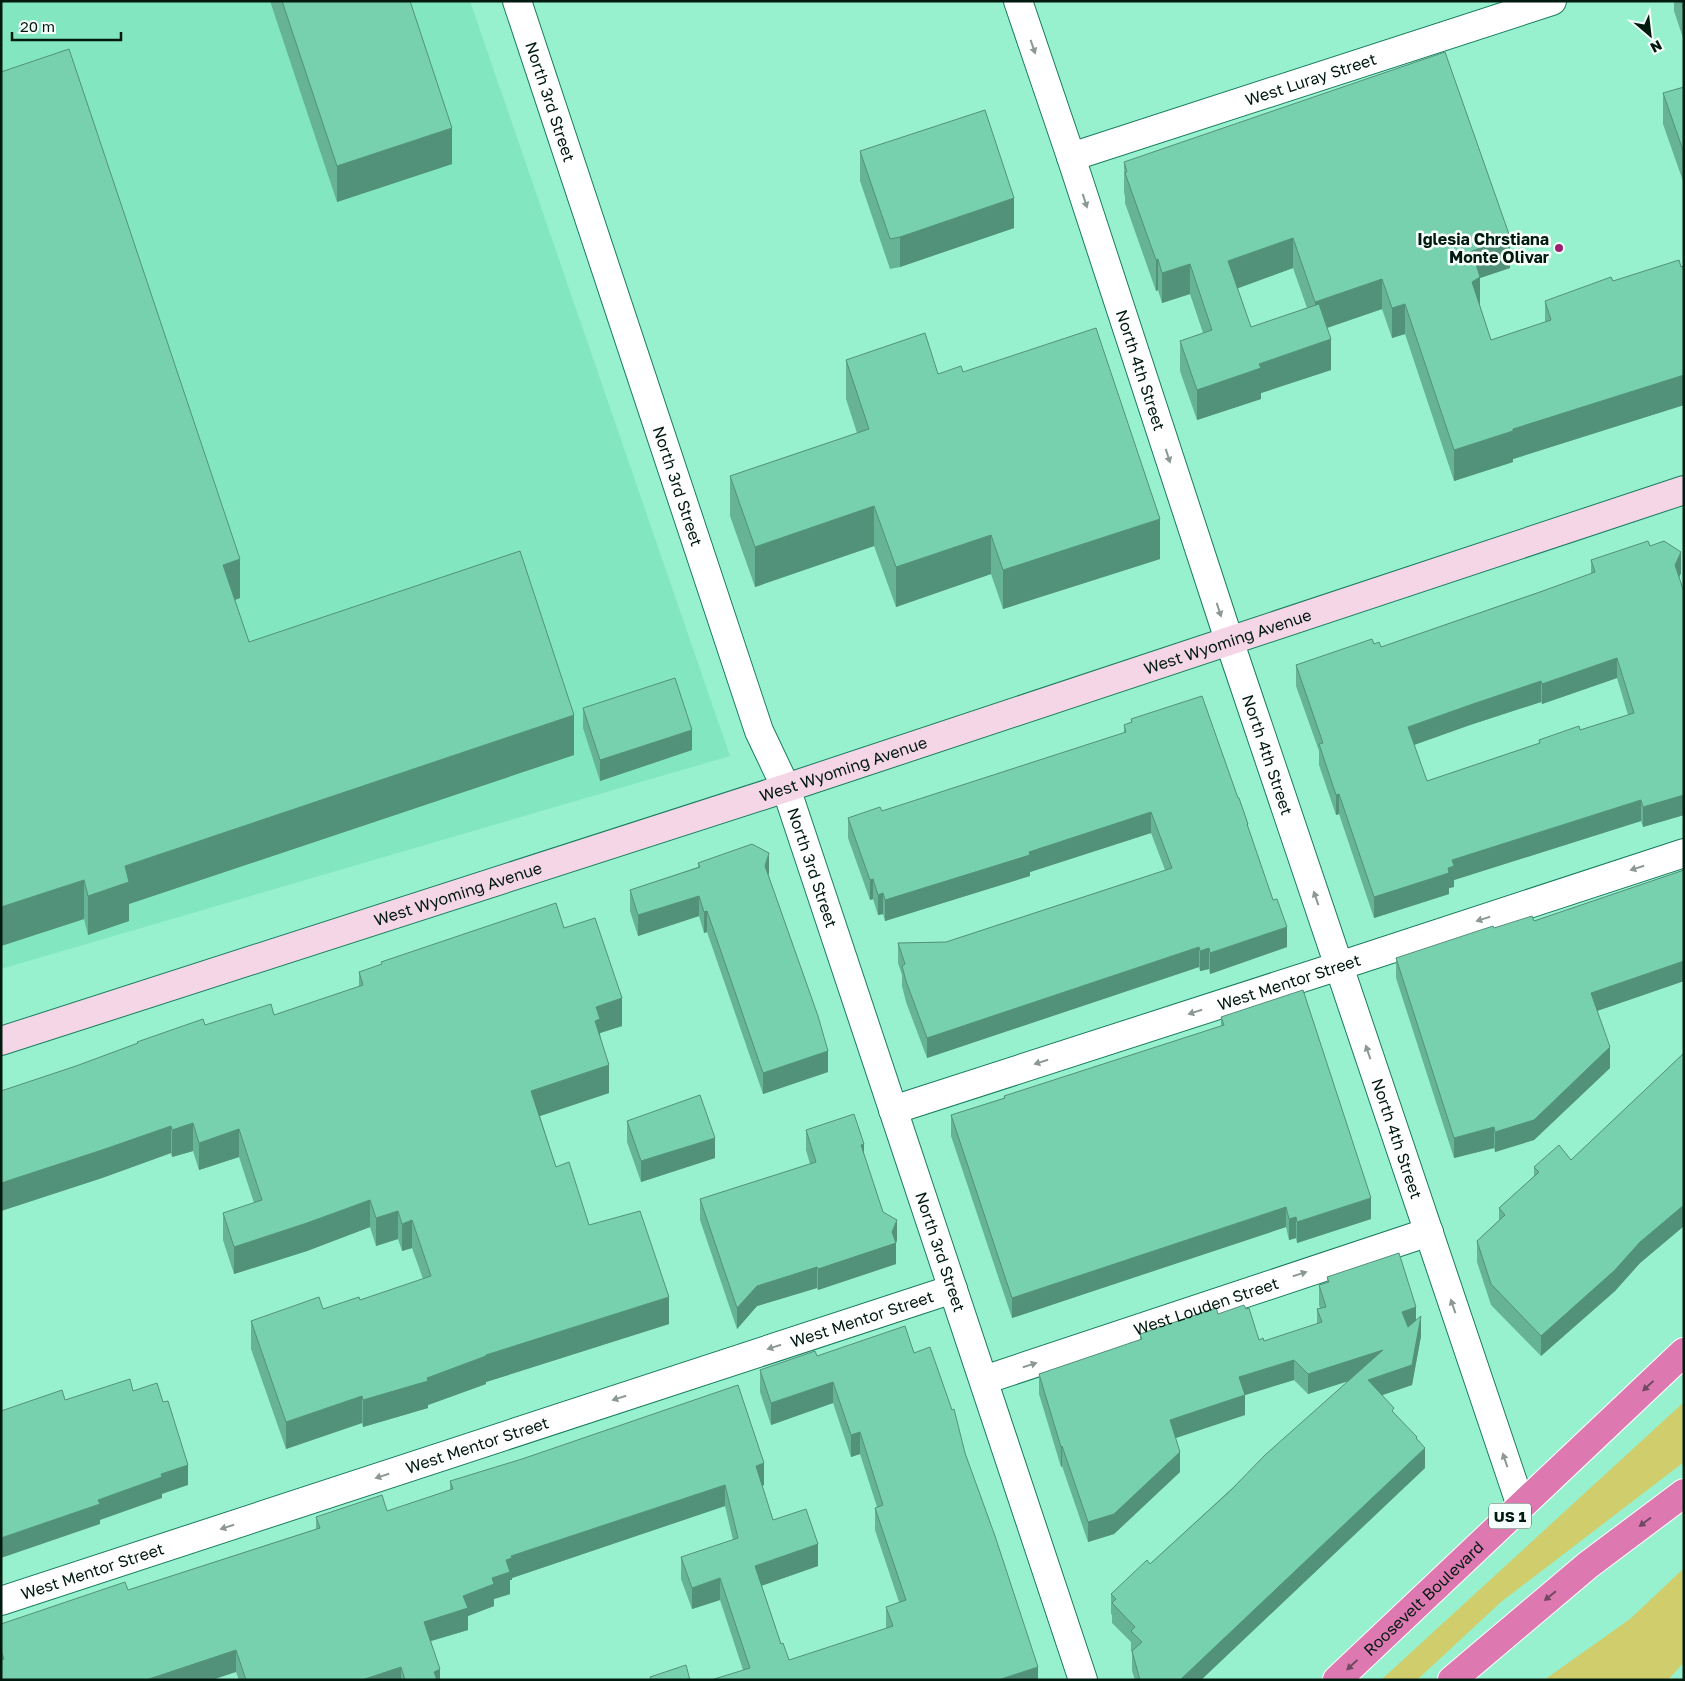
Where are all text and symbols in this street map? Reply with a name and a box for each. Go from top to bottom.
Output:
scale bar [12,10,121,42]
north arrow [1625,10,1675,60]
text: 20 m [20,17,55,35]
text: N [1648,37,1665,57]
street label: North 3rd Street [521,39,580,164]
one-way arrow [1030,40,1037,55]
street label: West Luray Street [1243,49,1379,110]
one-way arrow [1082,194,1089,209]
place label: Iglesia Chrstiana Monte Olivar [1417,229,1549,267]
marker: Iglesia Chrstiana Monte Olivar [1553,242,1565,254]
street label: North 4th Street [1112,307,1170,433]
street label: North 3rd Street [649,423,707,549]
one-way arrow [1165,448,1173,463]
one-way arrow [1215,603,1223,618]
street label: West Wyoming Avenue [1141,604,1314,679]
street label: North 4th Street [1238,692,1297,818]
street label: West Wyoming Avenue [757,732,929,806]
street label: North 3rd Street [783,805,842,930]
street label: West Wyoming Avenue [371,857,544,930]
one-way arrow [1630,865,1645,872]
one-way arrow [1312,890,1320,905]
one-way arrow [1475,915,1490,923]
street label: West Mentor Street [1215,950,1363,1015]
one-way arrow [1188,1009,1203,1016]
one-way arrow [1364,1044,1372,1059]
one-way arrow [1033,1059,1048,1067]
street label: North 4th Street [1367,1076,1427,1201]
street label: North 3rd Street [911,1189,970,1314]
one-way arrow [1293,1270,1308,1278]
street label: West Louden Street [1131,1273,1281,1340]
street label: West Mentor Street [788,1286,936,1352]
one-way arrow [1449,1298,1457,1313]
one-way arrow [766,1344,781,1352]
one-way arrow [1023,1361,1038,1369]
one-way arrow [1643,1380,1655,1392]
one-way arrow [612,1395,627,1402]
street label: West Mentor Street [403,1412,551,1478]
one-way arrow [1501,1452,1509,1467]
one-way arrow [374,1472,389,1480]
road number: US 1 [1489,1504,1531,1528]
one-way arrow [1638,1517,1652,1527]
one-way arrow [220,1523,235,1531]
street label: Roosevelt Boulevard [1359,1537,1488,1660]
street label: West Mentor Street [18,1538,166,1604]
one-way arrow [1544,1591,1557,1602]
one-way arrow [1346,1659,1358,1671]

